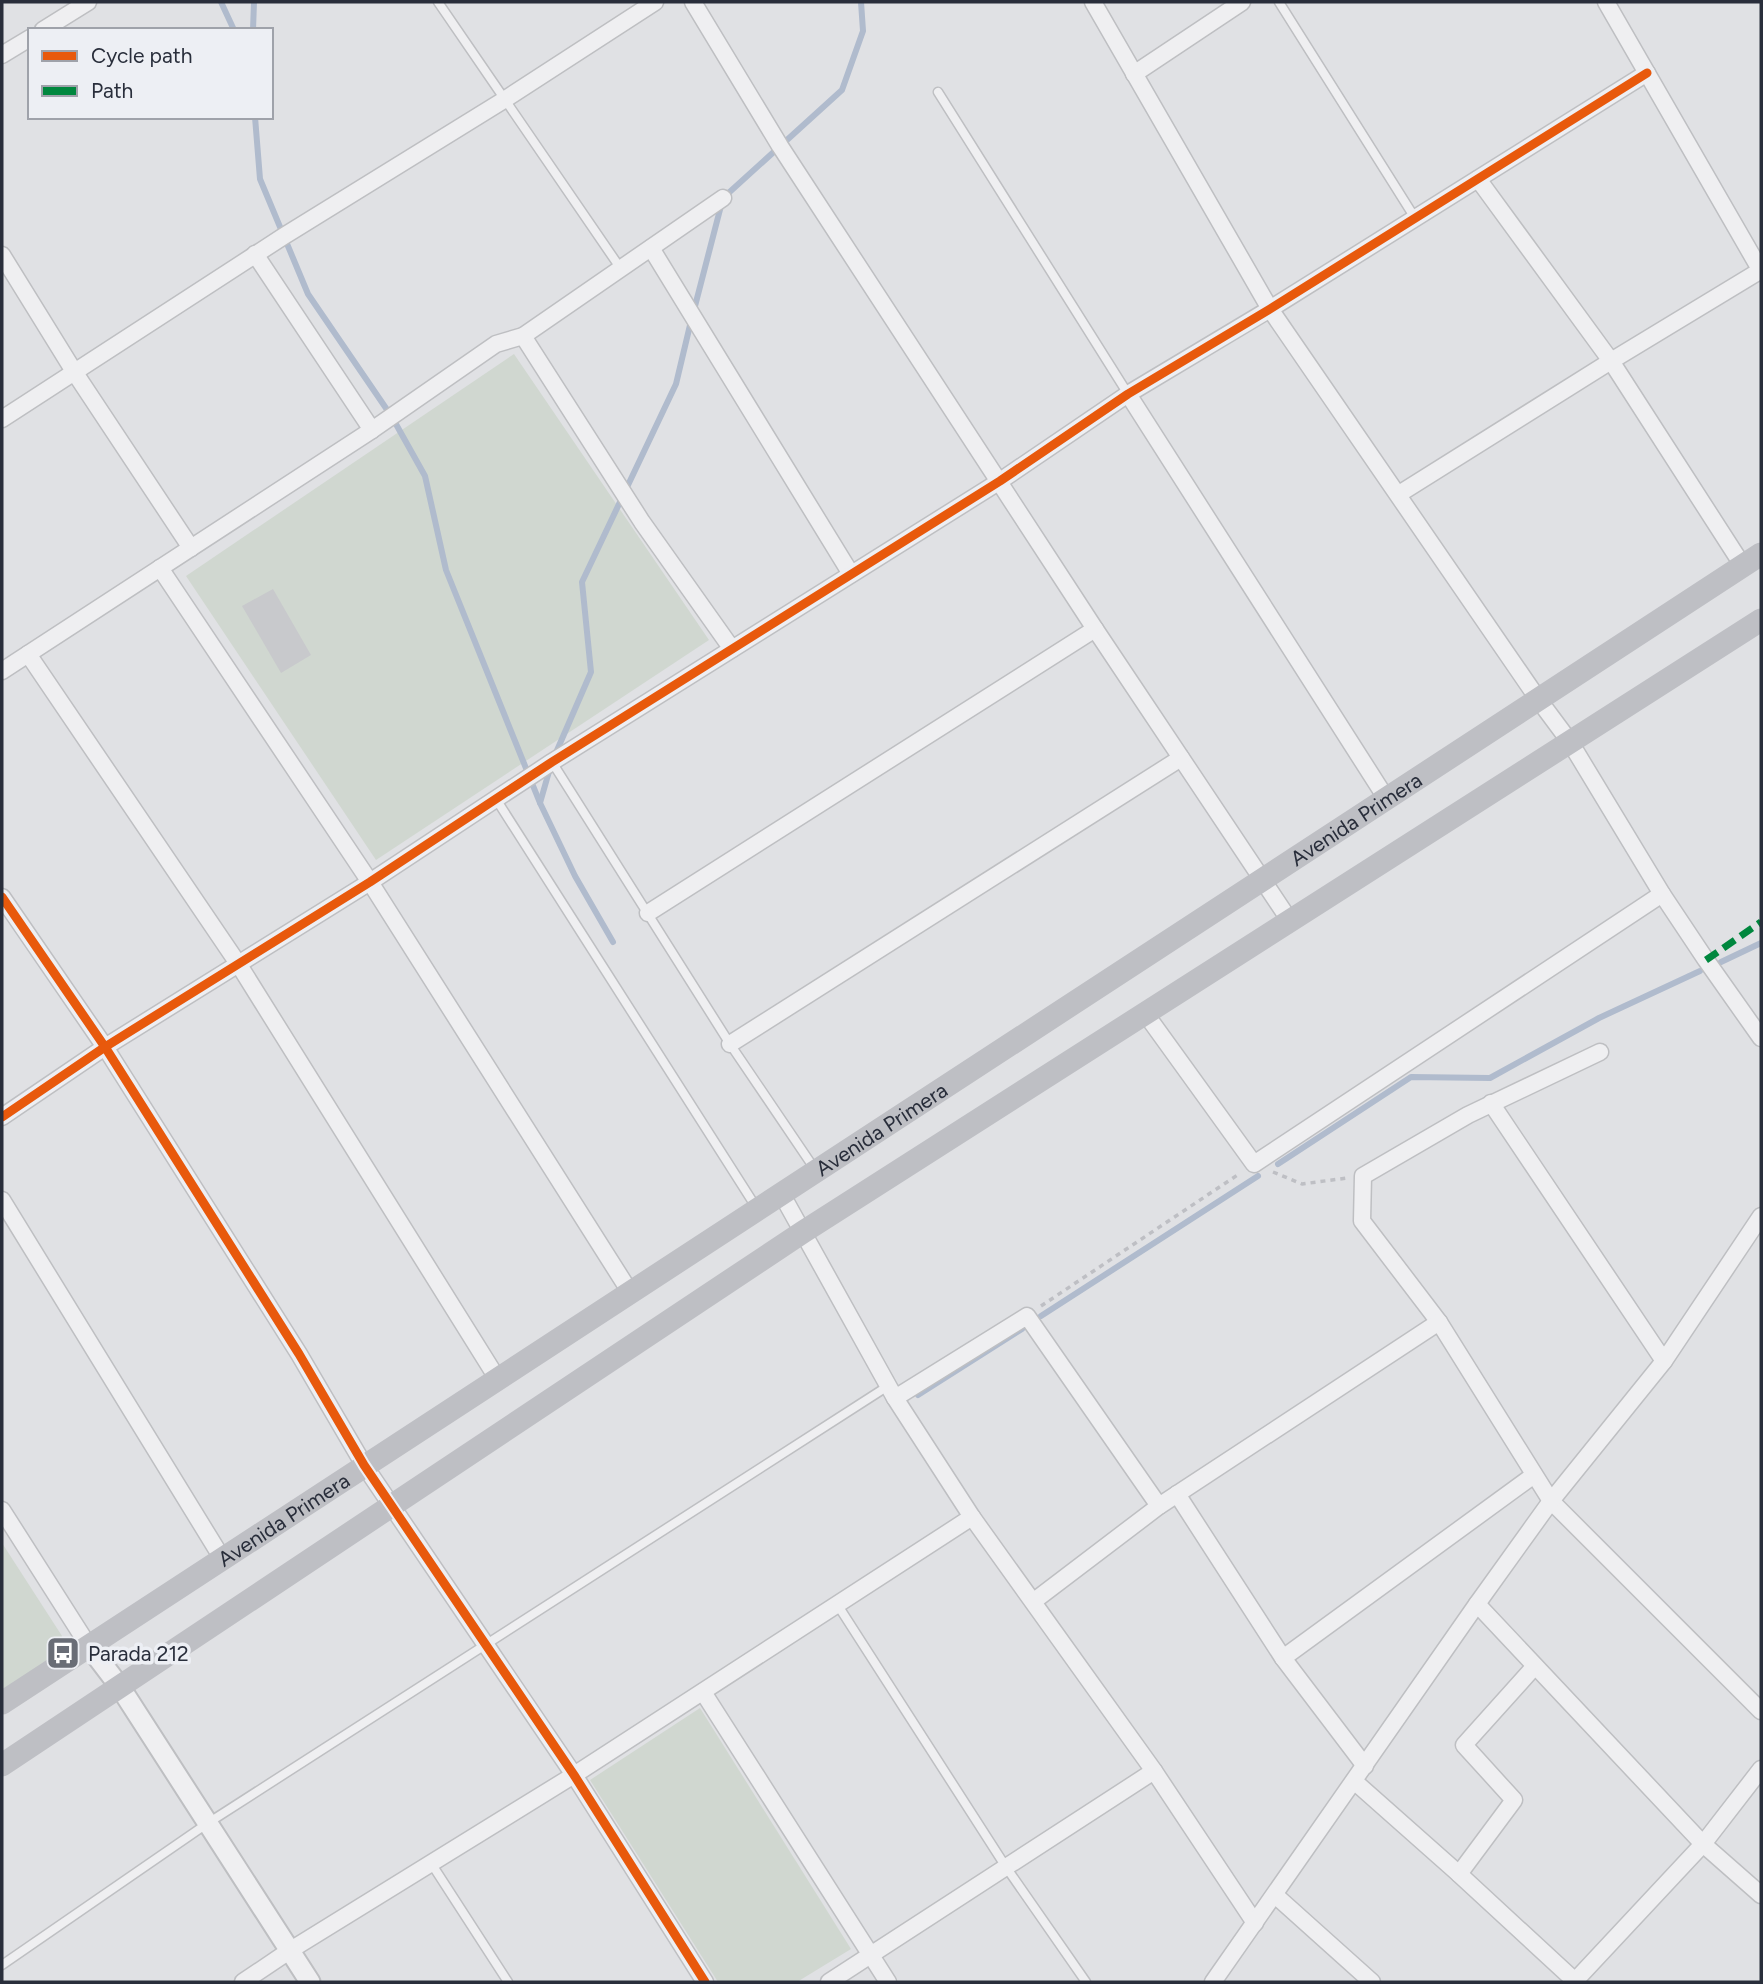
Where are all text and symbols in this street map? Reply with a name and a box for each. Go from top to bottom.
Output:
legend [28,28,273,119]
text: Cycle path [91,43,192,68]
text: Path [91,78,133,103]
street label: Avenida Primera [1285,767,1426,871]
street label: Avenida Primera [811,1077,952,1181]
street label: Avenida Primera [213,1467,354,1571]
bus stop icon: Parada 212 [44,1634,82,1672]
place label: Parada 212 [88,1641,189,1666]

